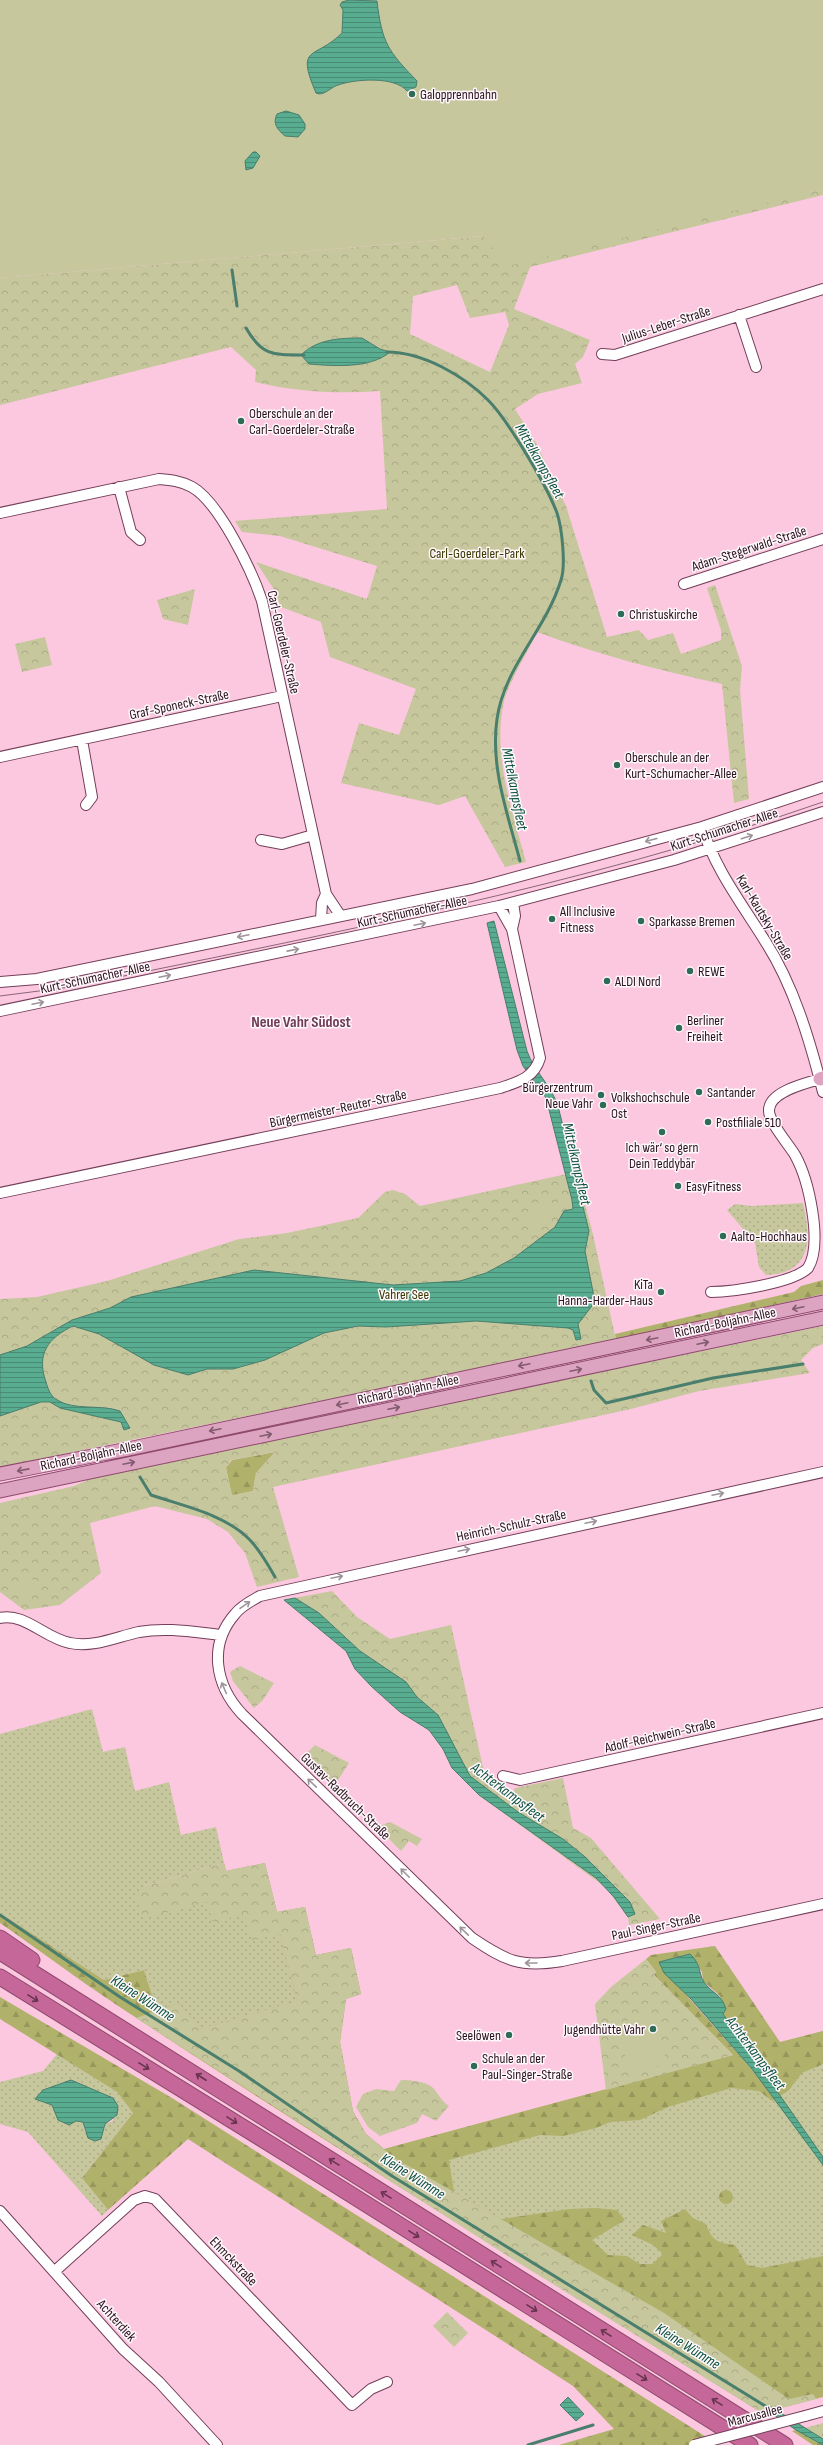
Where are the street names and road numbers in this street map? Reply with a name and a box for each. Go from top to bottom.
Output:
street label: Julius-Leber-Straße [619,302,713,347]
street label: Adam-Stegerwald-Straße [689,522,809,575]
street label: Carl-Goerdeler-Straße [263,589,304,695]
street label: Graf-Sponeck-Straße [128,686,230,723]
street label: Kurt-Schumacher-Allee [668,804,780,855]
street label: Karl-Kautsky-Straße [732,871,797,963]
street label: Kurt-Schumacher-Allee [356,892,469,931]
street label: Kurt-Schumacher-Allee [39,958,152,997]
street label: Bürgermeister-Reuter-Straße [268,1086,408,1131]
street label: Richard-Boljahn-Allee [673,1303,777,1342]
street label: Richard-Boljahn-Allee [356,1370,460,1409]
street label: Richard-Boljahn-Allee [39,1436,143,1475]
street label: Heinrich-Schulz-Straße [455,1506,567,1545]
street label: Adolf-Reichwein-Straße [602,1714,717,1757]
street label: Gustav-Radbruch-Straße [297,1749,394,1844]
street label: Paul-Singer-Straße [610,1909,702,1944]
street label: Ehmckstraße [206,2233,261,2289]
street label: Achterdiek [93,2295,140,2345]
street label: Marcusallee [726,2400,784,2431]

